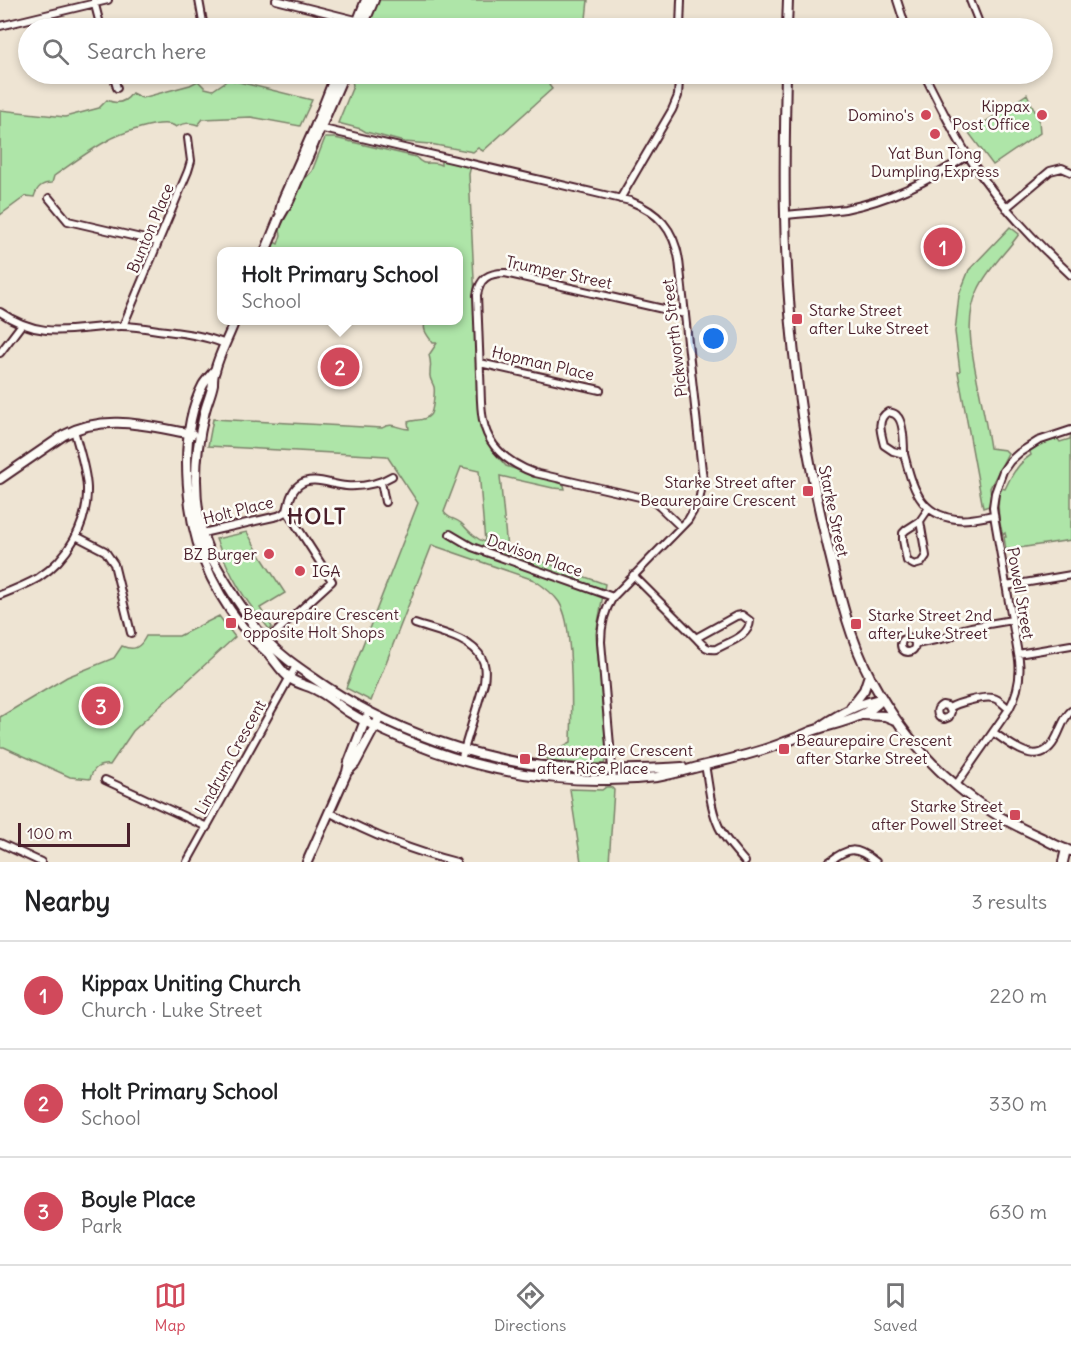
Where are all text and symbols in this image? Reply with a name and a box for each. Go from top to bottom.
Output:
search box [18,18,1053,84]
icon: search [39,35,72,68]
text: Search here [87,37,206,65]
place label: Kippax Post Office [952,96,1030,134]
place label: Domino's [848,105,914,125]
marker: Domino's [919,108,933,122]
marker: Kippax Post Office [1035,108,1049,122]
marker: Yat Bun Tong Dumpling Express [928,127,942,141]
place label: Yat Bun Tong Dumpling Express [871,143,999,181]
street label: Bunton Place [122,180,178,276]
pin: 1 [924,224,962,270]
popup [217,247,463,325]
street label: Trumper Street [504,251,614,293]
text: Holt Primary School [241,260,439,288]
street label: Pickworth Street [657,277,691,398]
text: School [241,288,301,313]
place label: Starke Street after Luke Street [809,300,929,338]
marker: Starke Street after Luke Street [790,312,804,326]
your location [699,324,728,353]
street label: Hopman Place [490,341,596,385]
pin: 2 [320,344,360,389]
street label: Starke Street [815,464,854,559]
place label: Starke Street after Beaurepaire Crescent [640,472,797,510]
marker: Starke Street after Beaurepaire Crescent [801,484,815,498]
street label: Holt Place [201,492,275,528]
district label: HOLT [287,502,347,530]
street label: Davison Place [485,529,585,581]
place label: BZ Burger [183,544,257,564]
street label: Powell Street [1003,545,1039,641]
marker: BZ Burger [262,547,276,561]
place label: IGA [312,561,341,581]
marker: IGA [293,564,307,578]
place label: Beaurepaire Crescent opposite Holt Shops [243,604,399,642]
place label: Starke Street 2nd after Luke Street [868,605,992,643]
marker: Beaurepaire Crescent opposite Holt Shops [224,616,238,630]
marker: Starke Street 2nd after Luke Street [849,617,863,631]
pin: 3 [82,684,120,728]
street label: Lindrum Crescent [190,696,270,818]
place label: Beaurepaire Crescent after Starke Street [796,730,952,768]
place label: Beaurepaire Crescent after Rice Place [537,740,693,778]
marker: Beaurepaire Crescent after Starke Street [777,742,791,756]
marker: Beaurepaire Crescent after Rice Place [518,752,532,766]
place label: Starke Street after Powell Street [871,796,1004,834]
marker: Starke Street after Powell Street [1008,808,1022,822]
scale bar [18,820,130,848]
text: 100 m [27,823,72,843]
text: Nearby [24,885,110,918]
text: 3 results [971,889,1047,914]
text: Kippax Uniting Church [81,969,301,997]
text: 1 [40,983,47,1008]
text: 220 m [990,983,1047,1008]
text: Church · Luke Street [81,997,262,1022]
text: Holt Primary School [81,1077,278,1105]
text: 2 [38,1091,49,1116]
text: 330 m [989,1091,1047,1116]
text: School [81,1105,141,1130]
text: Boyle Place [81,1185,196,1213]
text: 3 [38,1199,49,1224]
text: 630 m [989,1199,1047,1224]
text: Park [81,1213,122,1238]
tab: Map [154,1279,187,1335]
tab: Directions [494,1279,566,1335]
tab: Saved [874,1279,917,1335]

